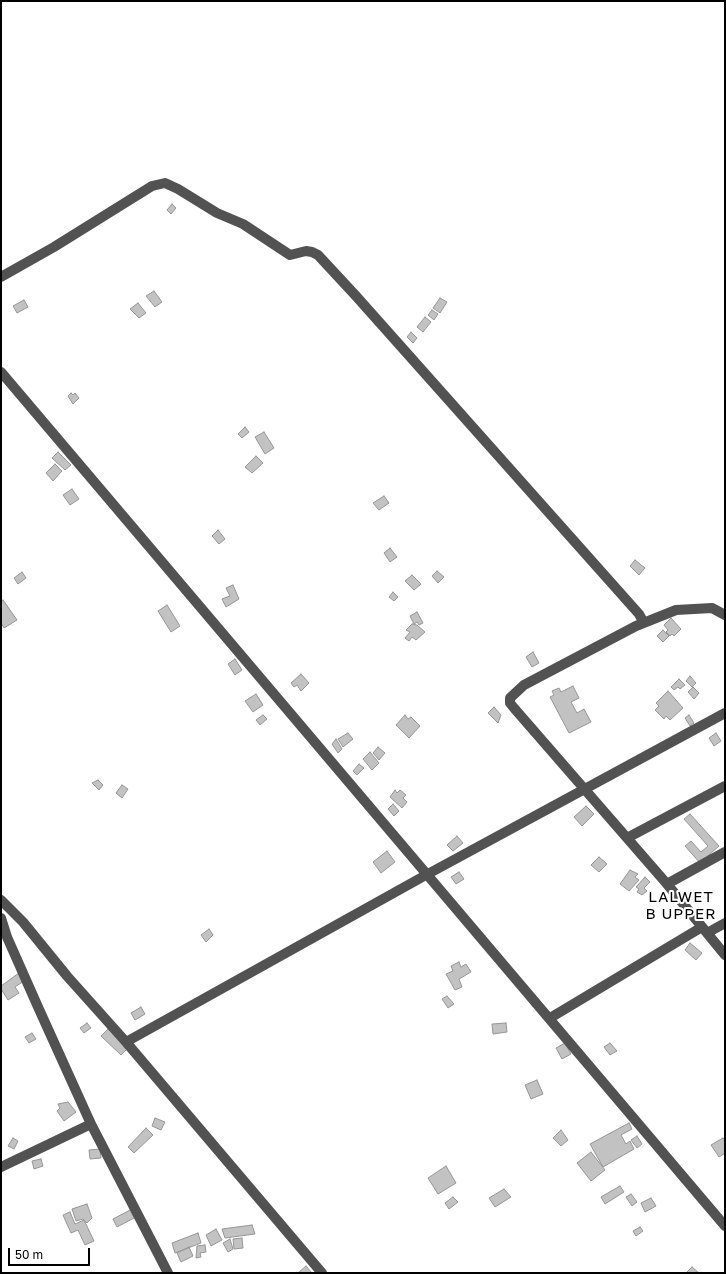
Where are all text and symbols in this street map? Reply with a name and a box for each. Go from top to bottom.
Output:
district label: LALWET B UPPER [646,888,716,923]
scale bar [10,1240,92,1266]
text: 50 m [15,1247,43,1262]

